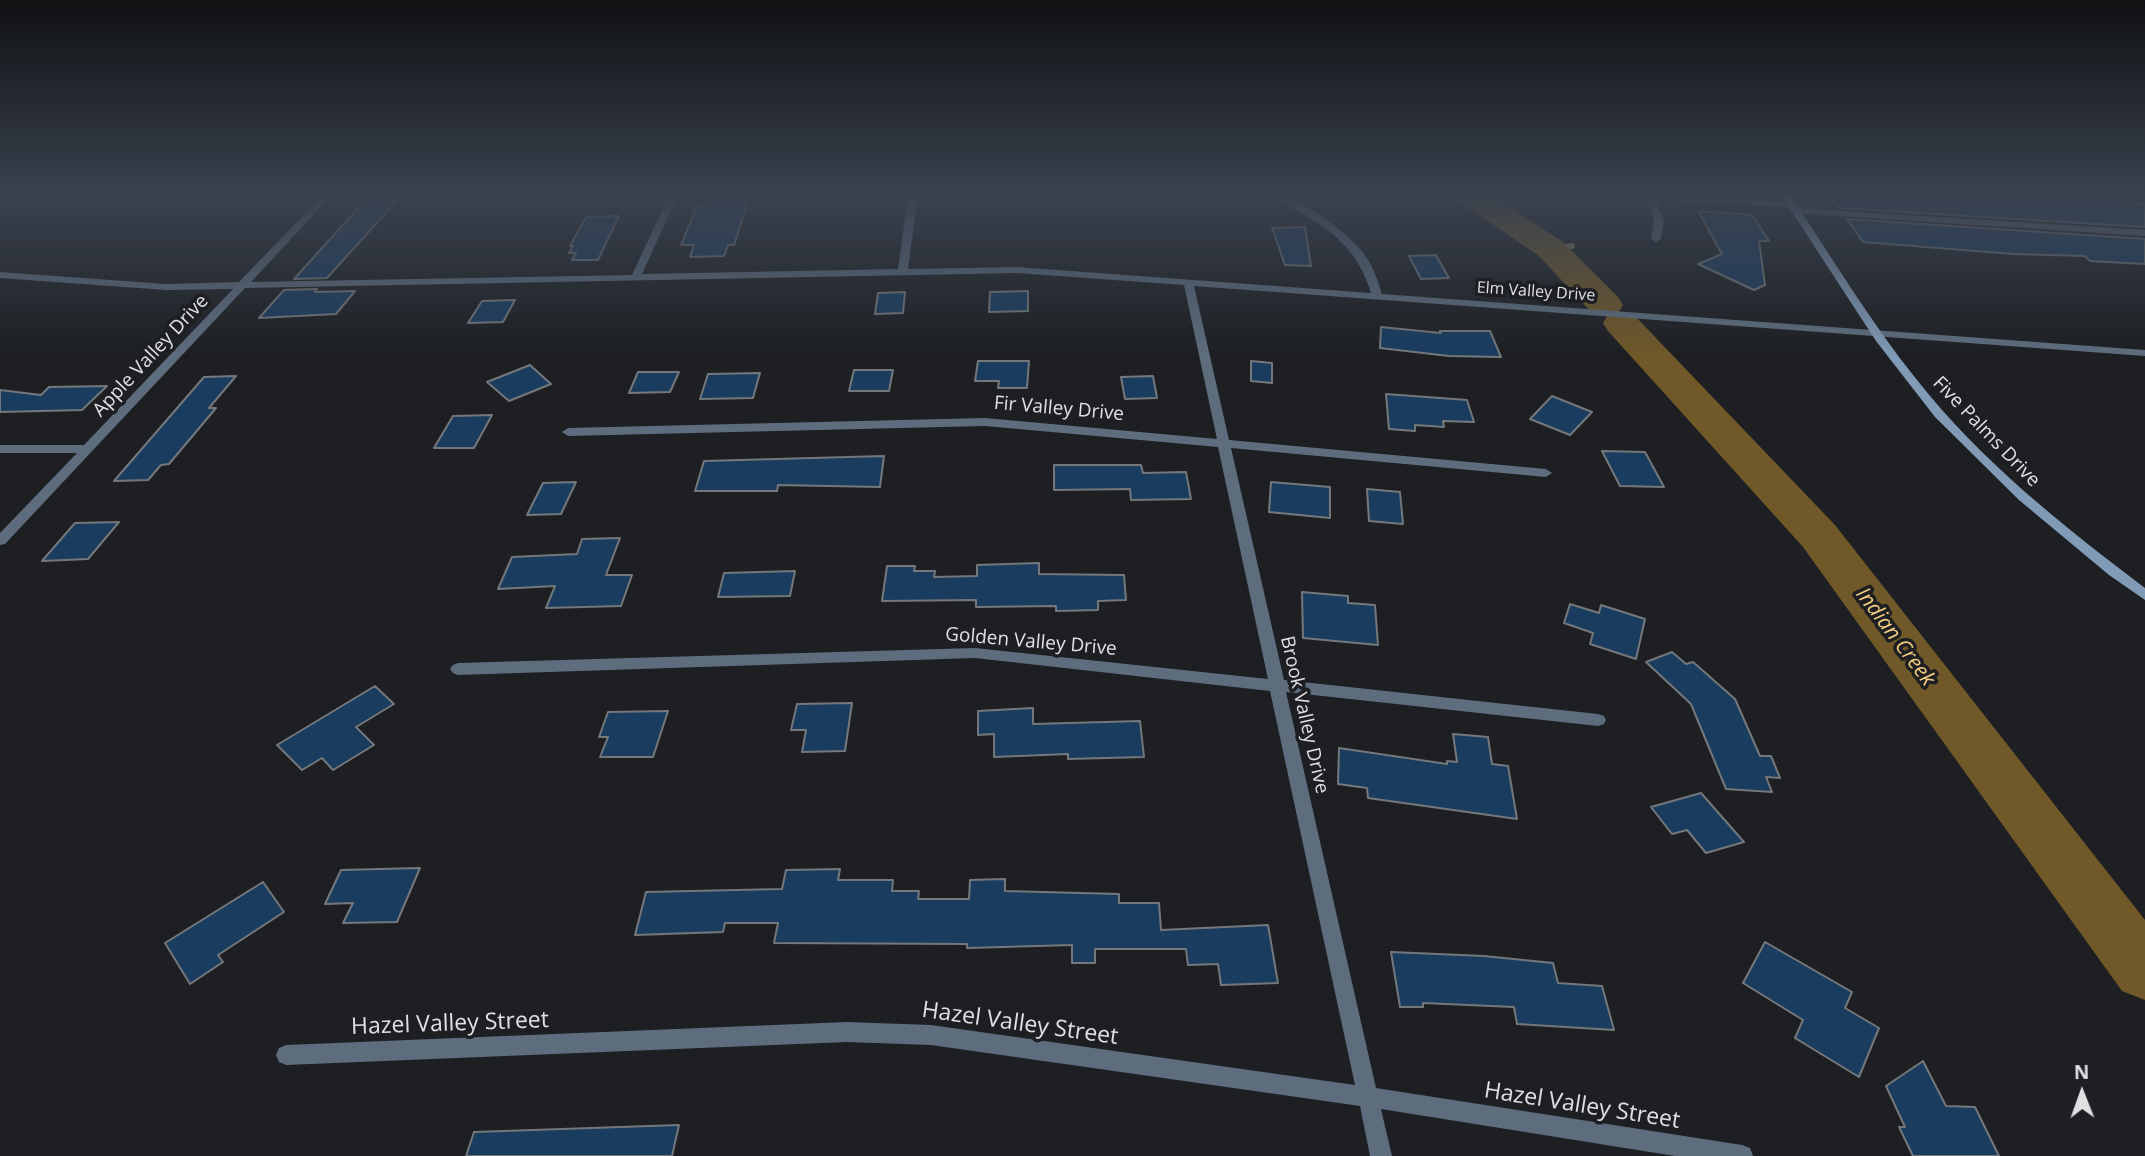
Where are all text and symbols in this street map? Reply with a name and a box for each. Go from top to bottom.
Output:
street label: Elm Valley Drive [1476,278,1596,306]
street label: Apple Valley Drive [89,290,213,422]
street label: Five Palms Drive [1928,372,2044,492]
street label: Fir Valley Drive [993,392,1125,426]
water label: Indian Creek [1850,583,1940,691]
street label: Golden Valley Drive [944,623,1118,661]
street label: Brook Valley Drive [1275,634,1333,796]
street label: Hazel Valley Street [920,997,1120,1051]
street label: Hazel Valley Street [351,1007,549,1041]
north arrow [2047,1058,2117,1128]
text: N [2074,1059,2090,1085]
street label: Hazel Valley Street [1482,1077,1682,1135]

